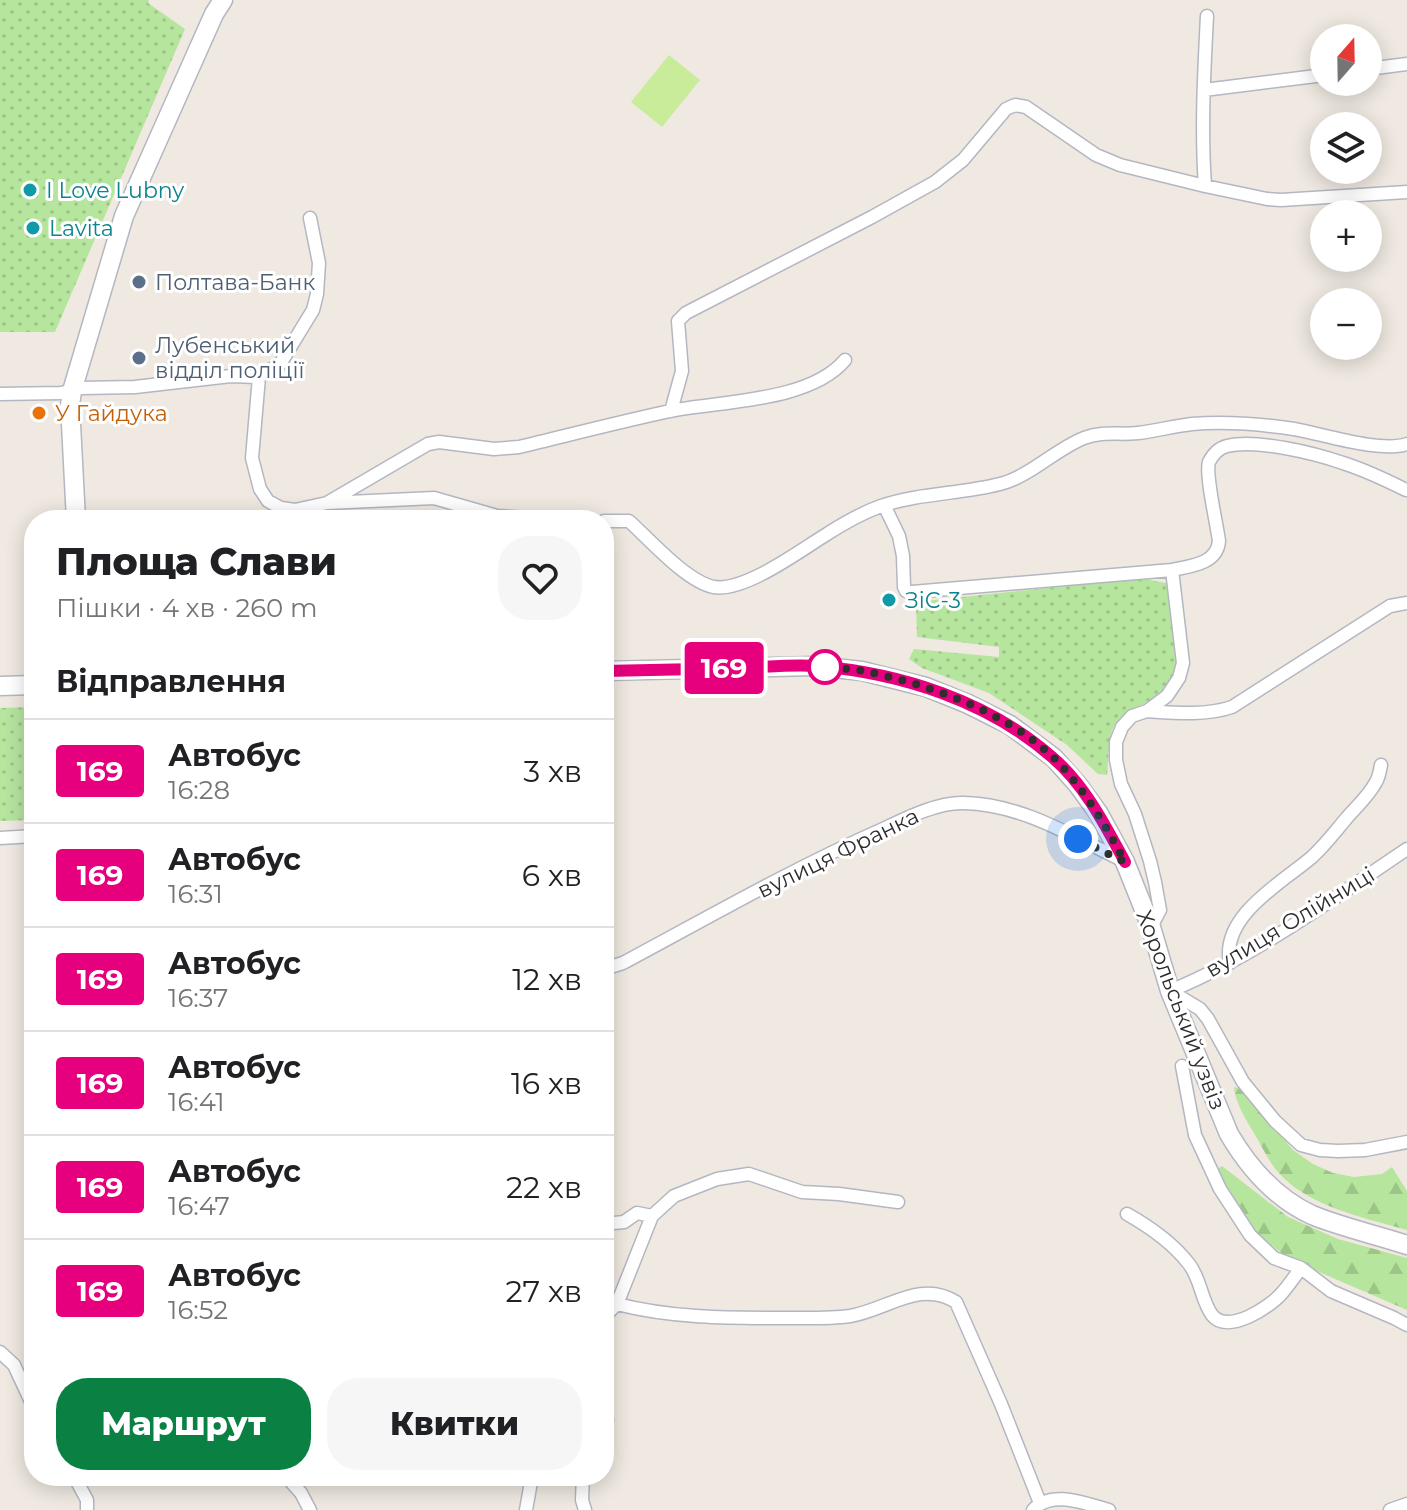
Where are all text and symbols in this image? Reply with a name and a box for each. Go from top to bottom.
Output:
north arrow [1310,24,1382,96]
map controls [1310,24,1382,360]
button: layers [1310,112,1382,184]
place label: I Love Lubny [46,177,184,204]
marker: I Love Lubny [21,181,39,199]
button: + [1310,200,1382,272]
place label: Lavita [49,215,114,242]
marker: Lavita [24,219,42,237]
place label: Полтава-Банк [155,269,315,296]
marker: Полтава-Банк [130,273,148,291]
button: − [1310,288,1382,360]
place label: Лубенський відділ поліції [155,332,304,384]
marker: Лубенський відділ поліції [130,349,148,367]
place label: У Гайдука [55,400,168,427]
marker: У Гайдука [30,404,48,422]
button: heart [498,536,582,620]
text: Площа Слави [56,538,337,585]
place label: ЗіС-3 [905,587,961,614]
marker: ЗіС-3 [880,591,898,609]
text: Пішки · 4 хв · 260 m [56,592,318,624]
line badge: 169 [678,642,770,694]
unlabelled marker [808,650,842,684]
text: 169 [701,651,747,685]
text: Відправлення [56,663,286,700]
text: Автобус [168,737,301,774]
text: 3 хв [523,753,582,790]
text: 169 [77,754,123,788]
text: 16:28 [168,774,230,806]
street label: вулиця Франка [753,802,923,904]
your location [1058,819,1098,859]
text: Автобус [168,841,301,878]
text: 6 хв [522,857,582,894]
text: 169 [77,858,123,892]
street label: вулиця Олійниці [1200,861,1380,983]
text: 16:31 [168,878,223,910]
street label: Хорольський узвіз [1130,906,1232,1114]
text: Автобус [168,945,301,982]
text: 12 хв [512,961,582,998]
text: 169 [77,962,123,996]
text: 16:37 [168,982,228,1014]
text: Автобус [168,1049,301,1086]
text: 16 хв [511,1065,582,1102]
text: 169 [77,1066,123,1100]
text: 16:41 [168,1086,225,1118]
text: Автобус [168,1153,301,1190]
text: 22 хв [506,1169,582,1206]
text: 169 [77,1170,123,1204]
text: 16:47 [168,1190,230,1222]
text: Автобус [168,1257,301,1294]
text: 27 хв [505,1273,582,1310]
text: 169 [77,1274,123,1308]
text: 16:52 [168,1294,228,1326]
button: Маршрут [56,1378,311,1470]
button: Квитки [327,1378,582,1470]

